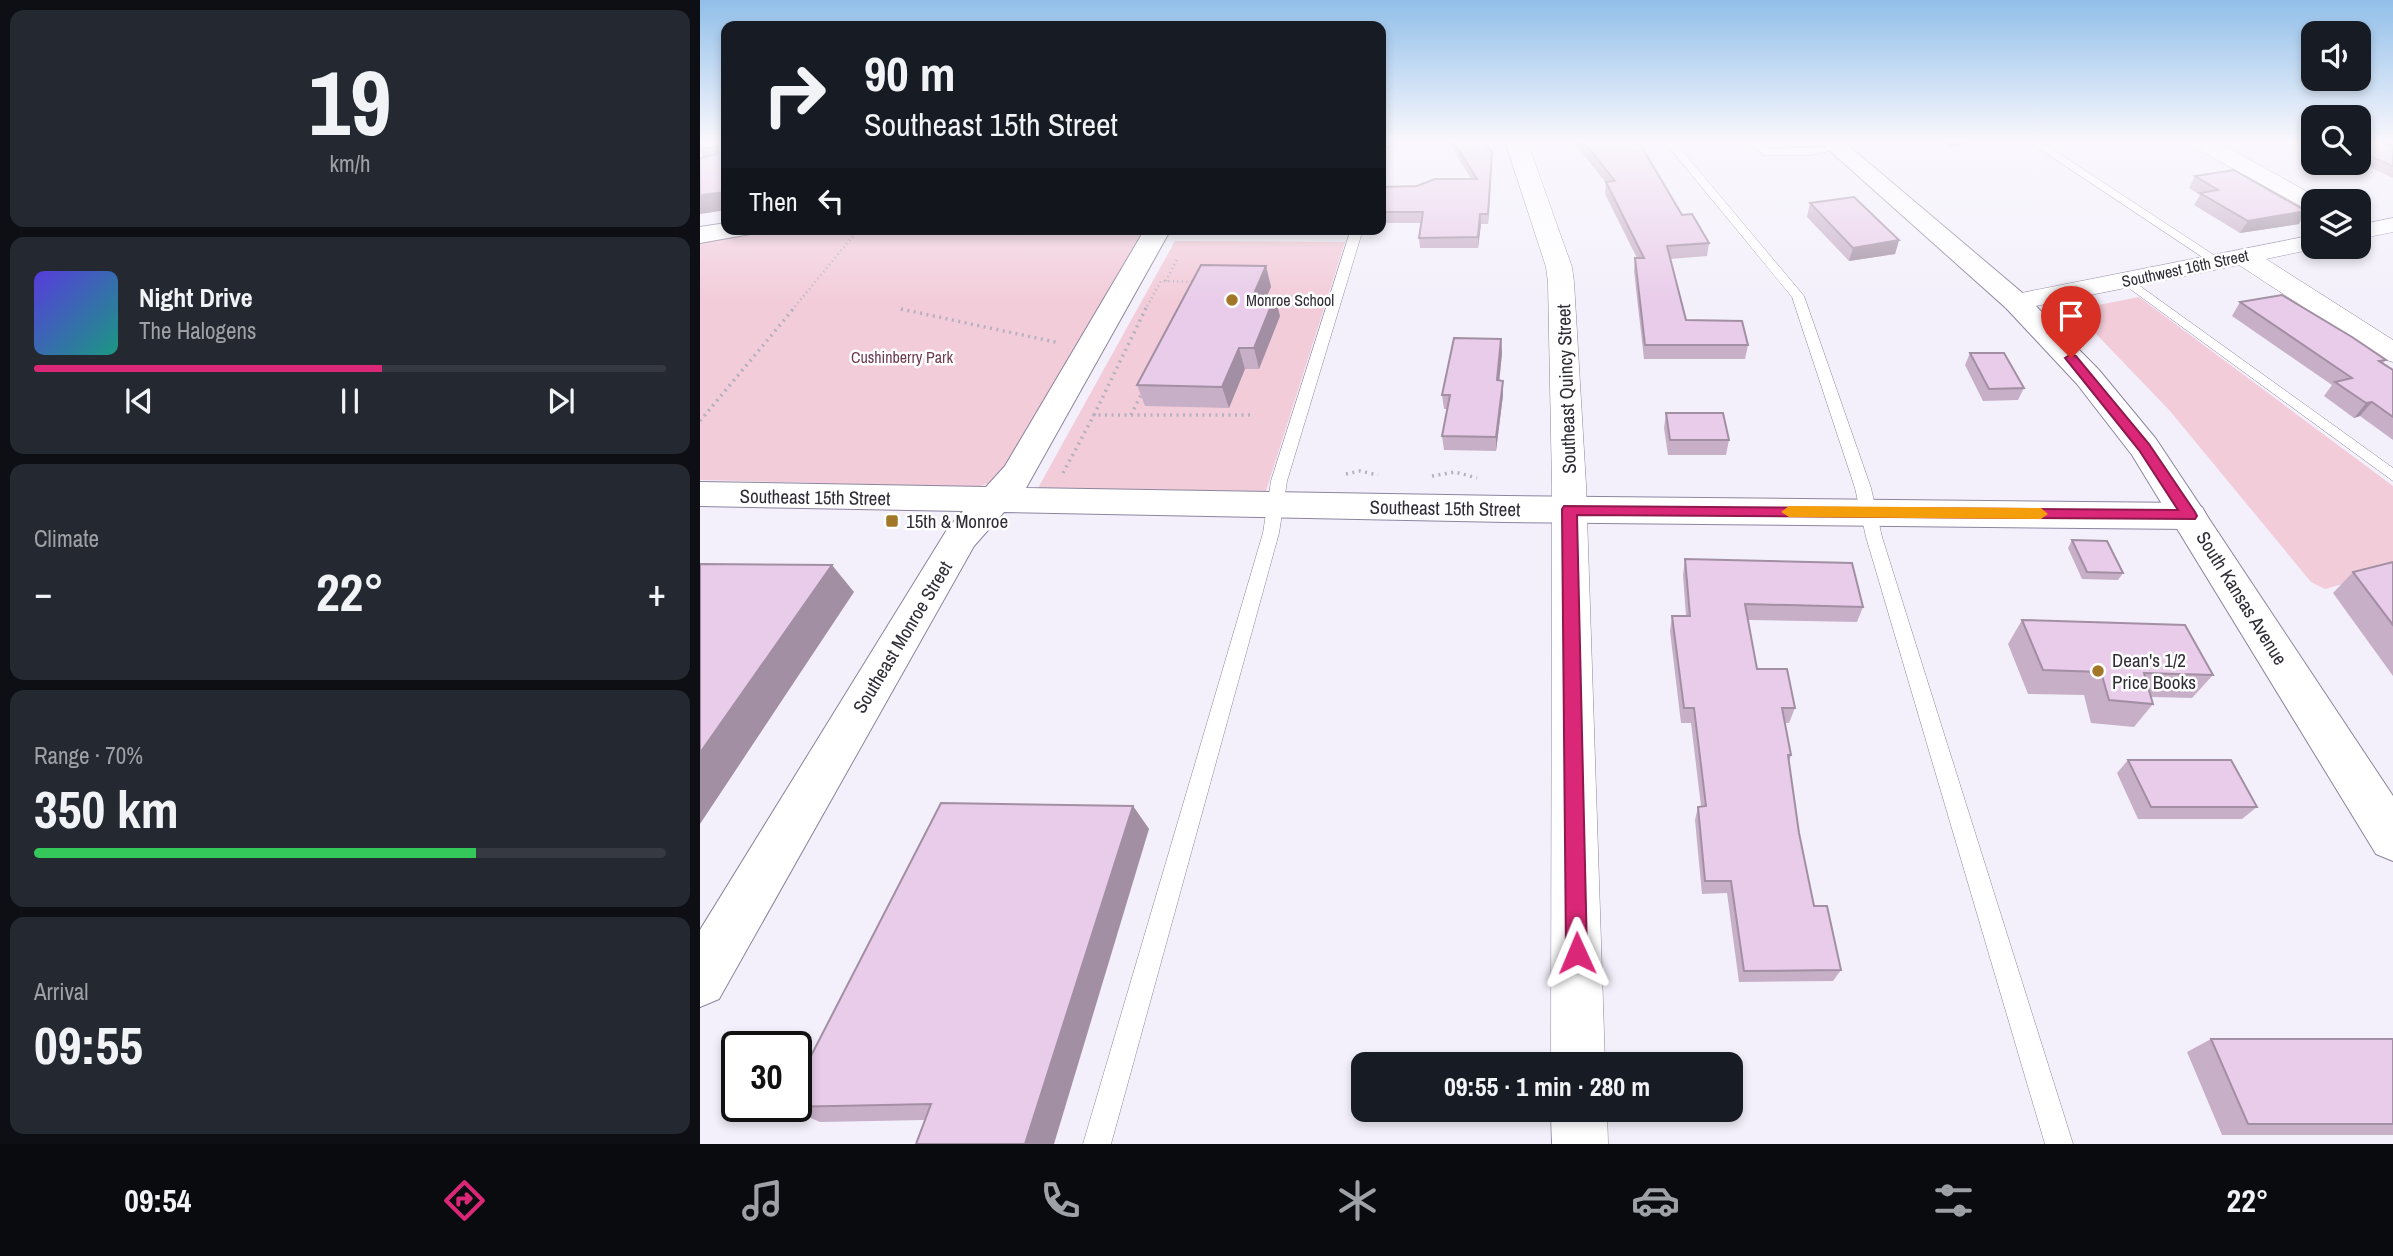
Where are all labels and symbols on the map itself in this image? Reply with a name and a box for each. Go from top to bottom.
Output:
street label: Southwest 16th Street [2120,244,2251,292]
pin [2041,286,2101,358]
place label: Monroe School [1246,289,1334,311]
marker: Monroe School [1224,292,1240,308]
street label: Southeast Quincy Street [1550,303,1582,474]
park label: Cushinberry Park [851,346,953,368]
street label: Southeast 15th Street [739,483,891,511]
street label: Southeast 15th Street [1369,494,1521,522]
place label: 15th & Monroe [906,508,1008,534]
marker: 15th & Monroe [884,513,900,529]
street label: South Kansas Avenue [2190,526,2294,670]
street label: Southeast Monroe Street [846,555,958,718]
place label: Dean's 1/2 Price Books [2112,647,2196,695]
marker: Dean's 1/2 Price Books [2090,663,2106,679]
position arrow [1540,916,1614,990]
speed limit sign: 30 [721,1031,812,1122]

